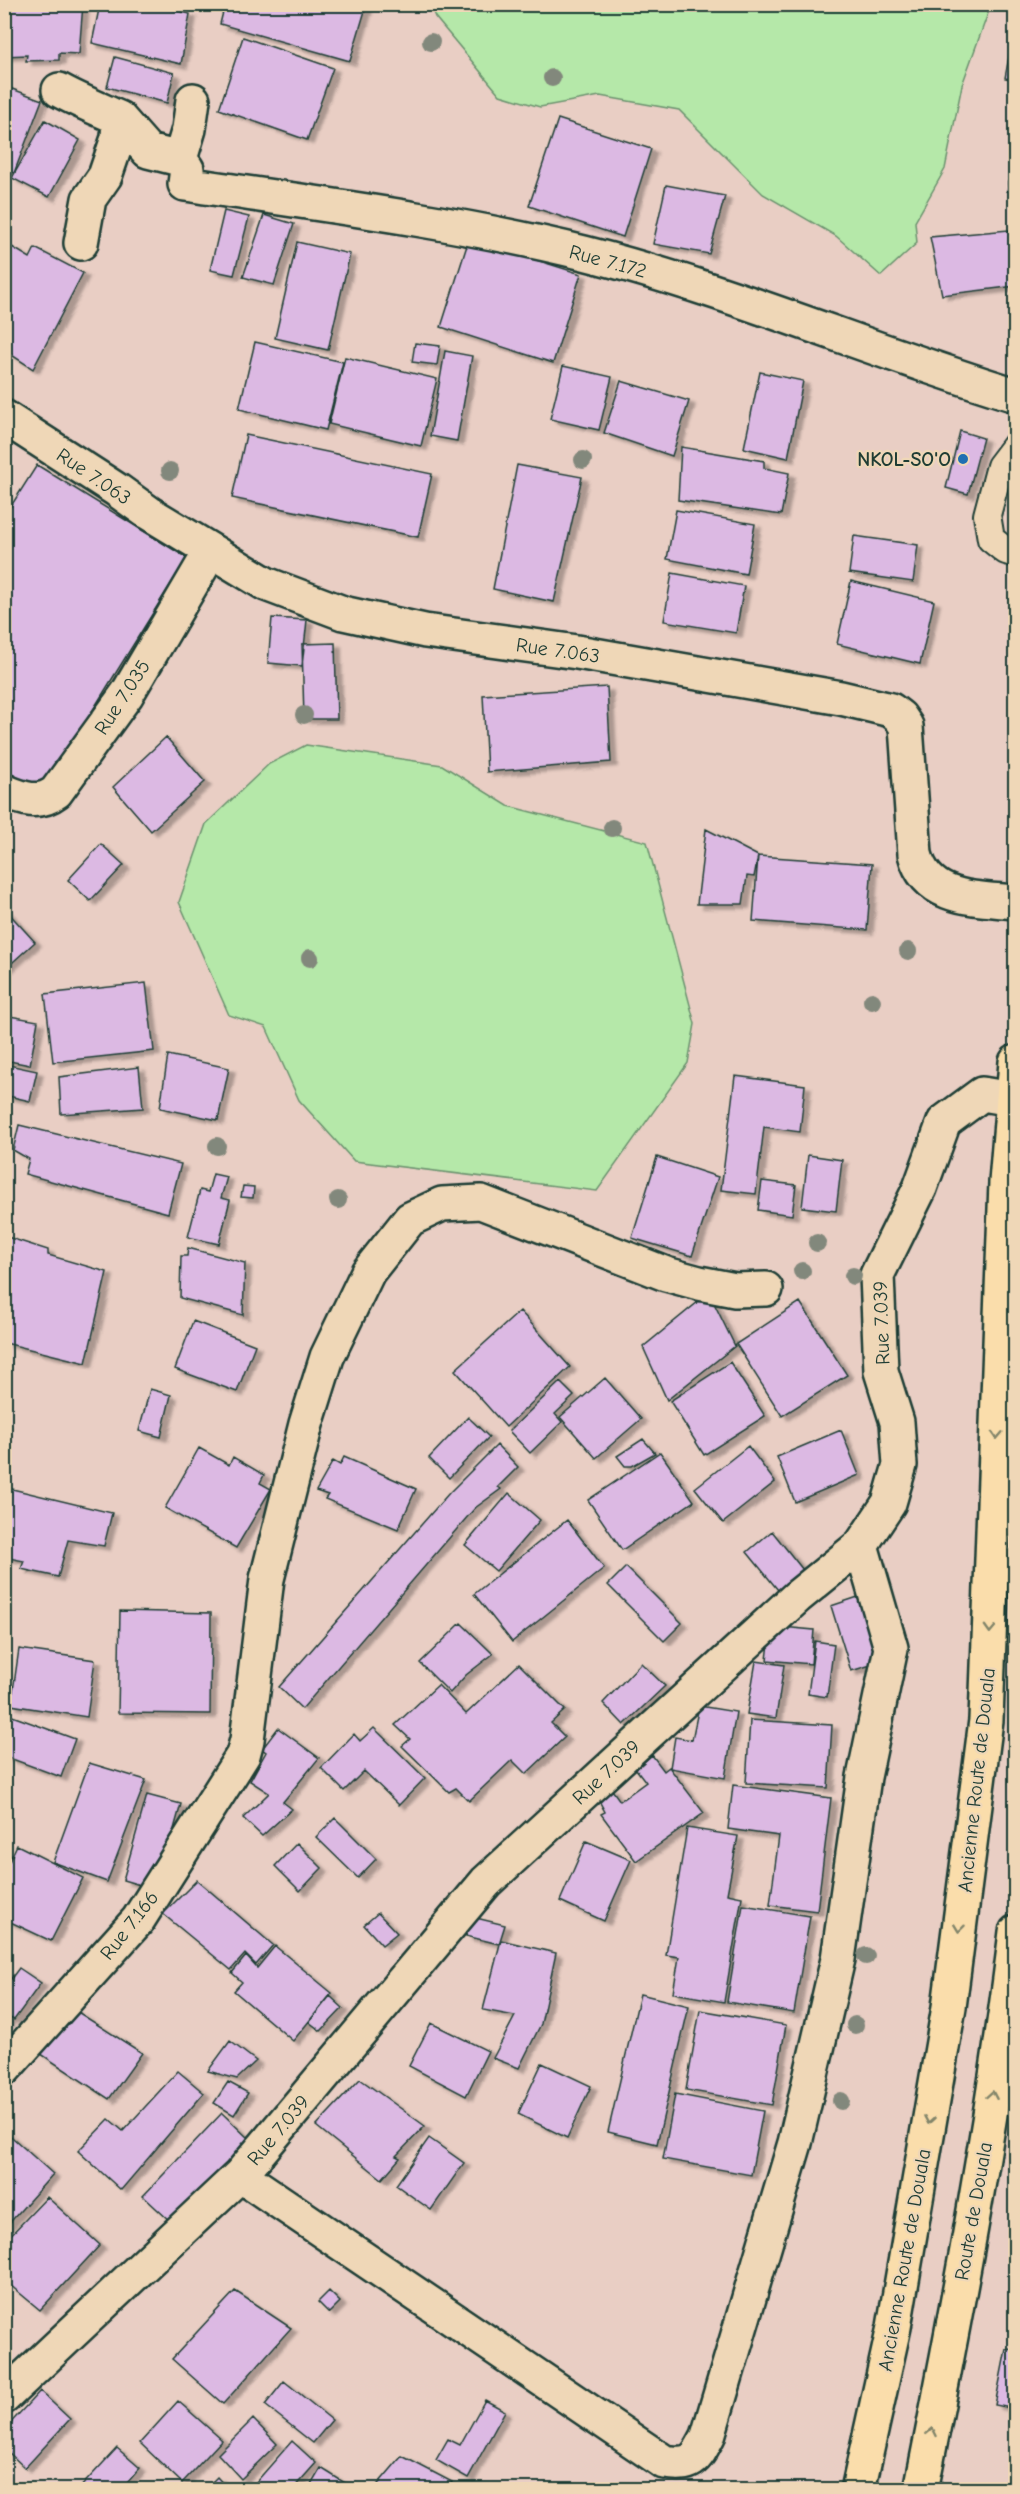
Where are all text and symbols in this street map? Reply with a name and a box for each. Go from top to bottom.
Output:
street label: Rue 7.172 [567,240,649,283]
street label: Rue 7.063 [52,443,135,510]
place label: NKOL-SO'O [857,448,951,471]
marker: NKOL-SO'O [956,452,970,466]
street label: Rue 7.063 [514,633,601,668]
street label: Rue 7.035 [90,656,155,739]
street label: Rue 7.039 [869,1280,894,1365]
one-way arrow [991,1430,1003,1439]
one-way arrow [983,1625,996,1634]
street label: Ancienne Route de Douala [953,1667,1000,1894]
street label: Rue 7.039 [568,1735,645,1810]
street label: Rue 7.166 [95,1886,163,1964]
one-way arrow [953,1923,966,1932]
street label: Rue 7.039 [242,2091,314,2170]
one-way arrow [985,2091,998,2101]
one-way arrow [924,2116,936,2125]
street label: Route de Douala [950,2140,997,2282]
street label: Ancienne Route de Douala [874,2147,935,2373]
one-way arrow [925,2427,938,2437]

